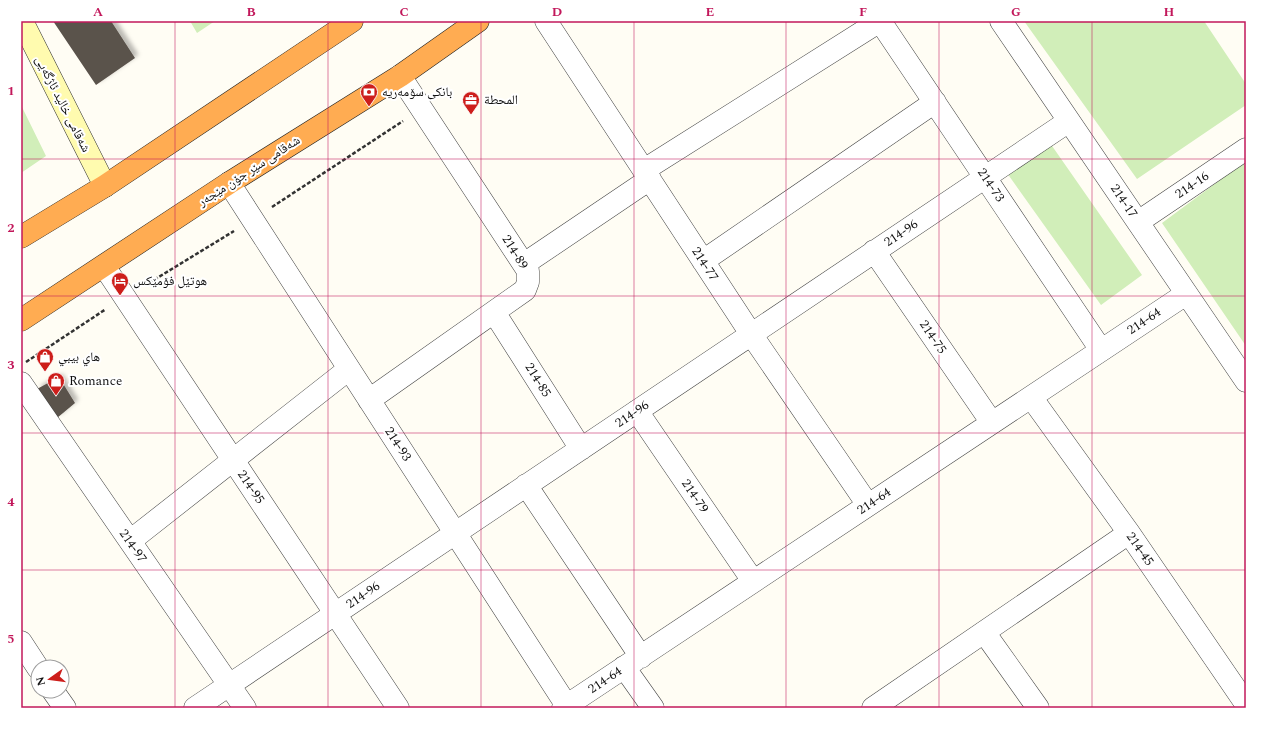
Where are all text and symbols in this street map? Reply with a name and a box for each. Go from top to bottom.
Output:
text: A [93,2,103,22]
text: B [246,2,256,22]
text: C [399,2,409,22]
text: D [552,2,562,22]
text: E [706,2,715,22]
text: F [859,2,867,22]
text: G [1011,2,1021,22]
text: H [1164,2,1175,22]
street label: شەقامی خالید ئاژگەیی [30,52,96,156]
text: 1 [7,81,15,101]
bank icon: بانکی سۆمەریە [359,82,379,107]
place label: بانکی سۆمەریە [382,82,452,102]
office icon: المحطة [461,90,481,115]
place label: المحطة [484,90,518,110]
street label: شەقامی سێر جۆن مێجەر [193,130,304,212]
street label: 214-73 [972,164,1010,206]
street label: 214-16 [1171,166,1213,204]
street label: 214-17 [1105,180,1143,222]
street label: 214-96 [880,214,922,252]
text: 2 [7,218,15,238]
street label: 214-89 [497,231,534,274]
street label: 214-77 [686,243,724,285]
hotel icon: هوتێل فۆمێکس [110,271,130,296]
place label: هوتێل فۆمێکس [133,271,207,291]
street label: 214-64 [1123,302,1165,340]
street label: 214-75 [914,316,952,358]
shop icon: هاي بيبي [35,347,55,372]
place label: هاي بيبي [58,347,100,367]
text: 3 [7,355,15,375]
street label: 214-85 [520,359,556,401]
shop icon: Romance [46,371,66,396]
place label: Romance [69,371,122,391]
street label: 214-96 [611,395,653,433]
street label: 214-93 [379,423,417,466]
street label: 214-95 [232,466,270,508]
street label: 214-79 [676,475,714,517]
street label: 214-64 [853,482,895,520]
text: 4 [7,492,15,512]
street label: 214-97 [114,525,152,567]
street label: 214-45 [1121,528,1159,570]
street label: 214-96 [342,576,384,614]
text: 5 [7,629,15,649]
north arrow [30,659,70,699]
street label: 214-64 [584,661,626,699]
text: N [31,675,50,688]

